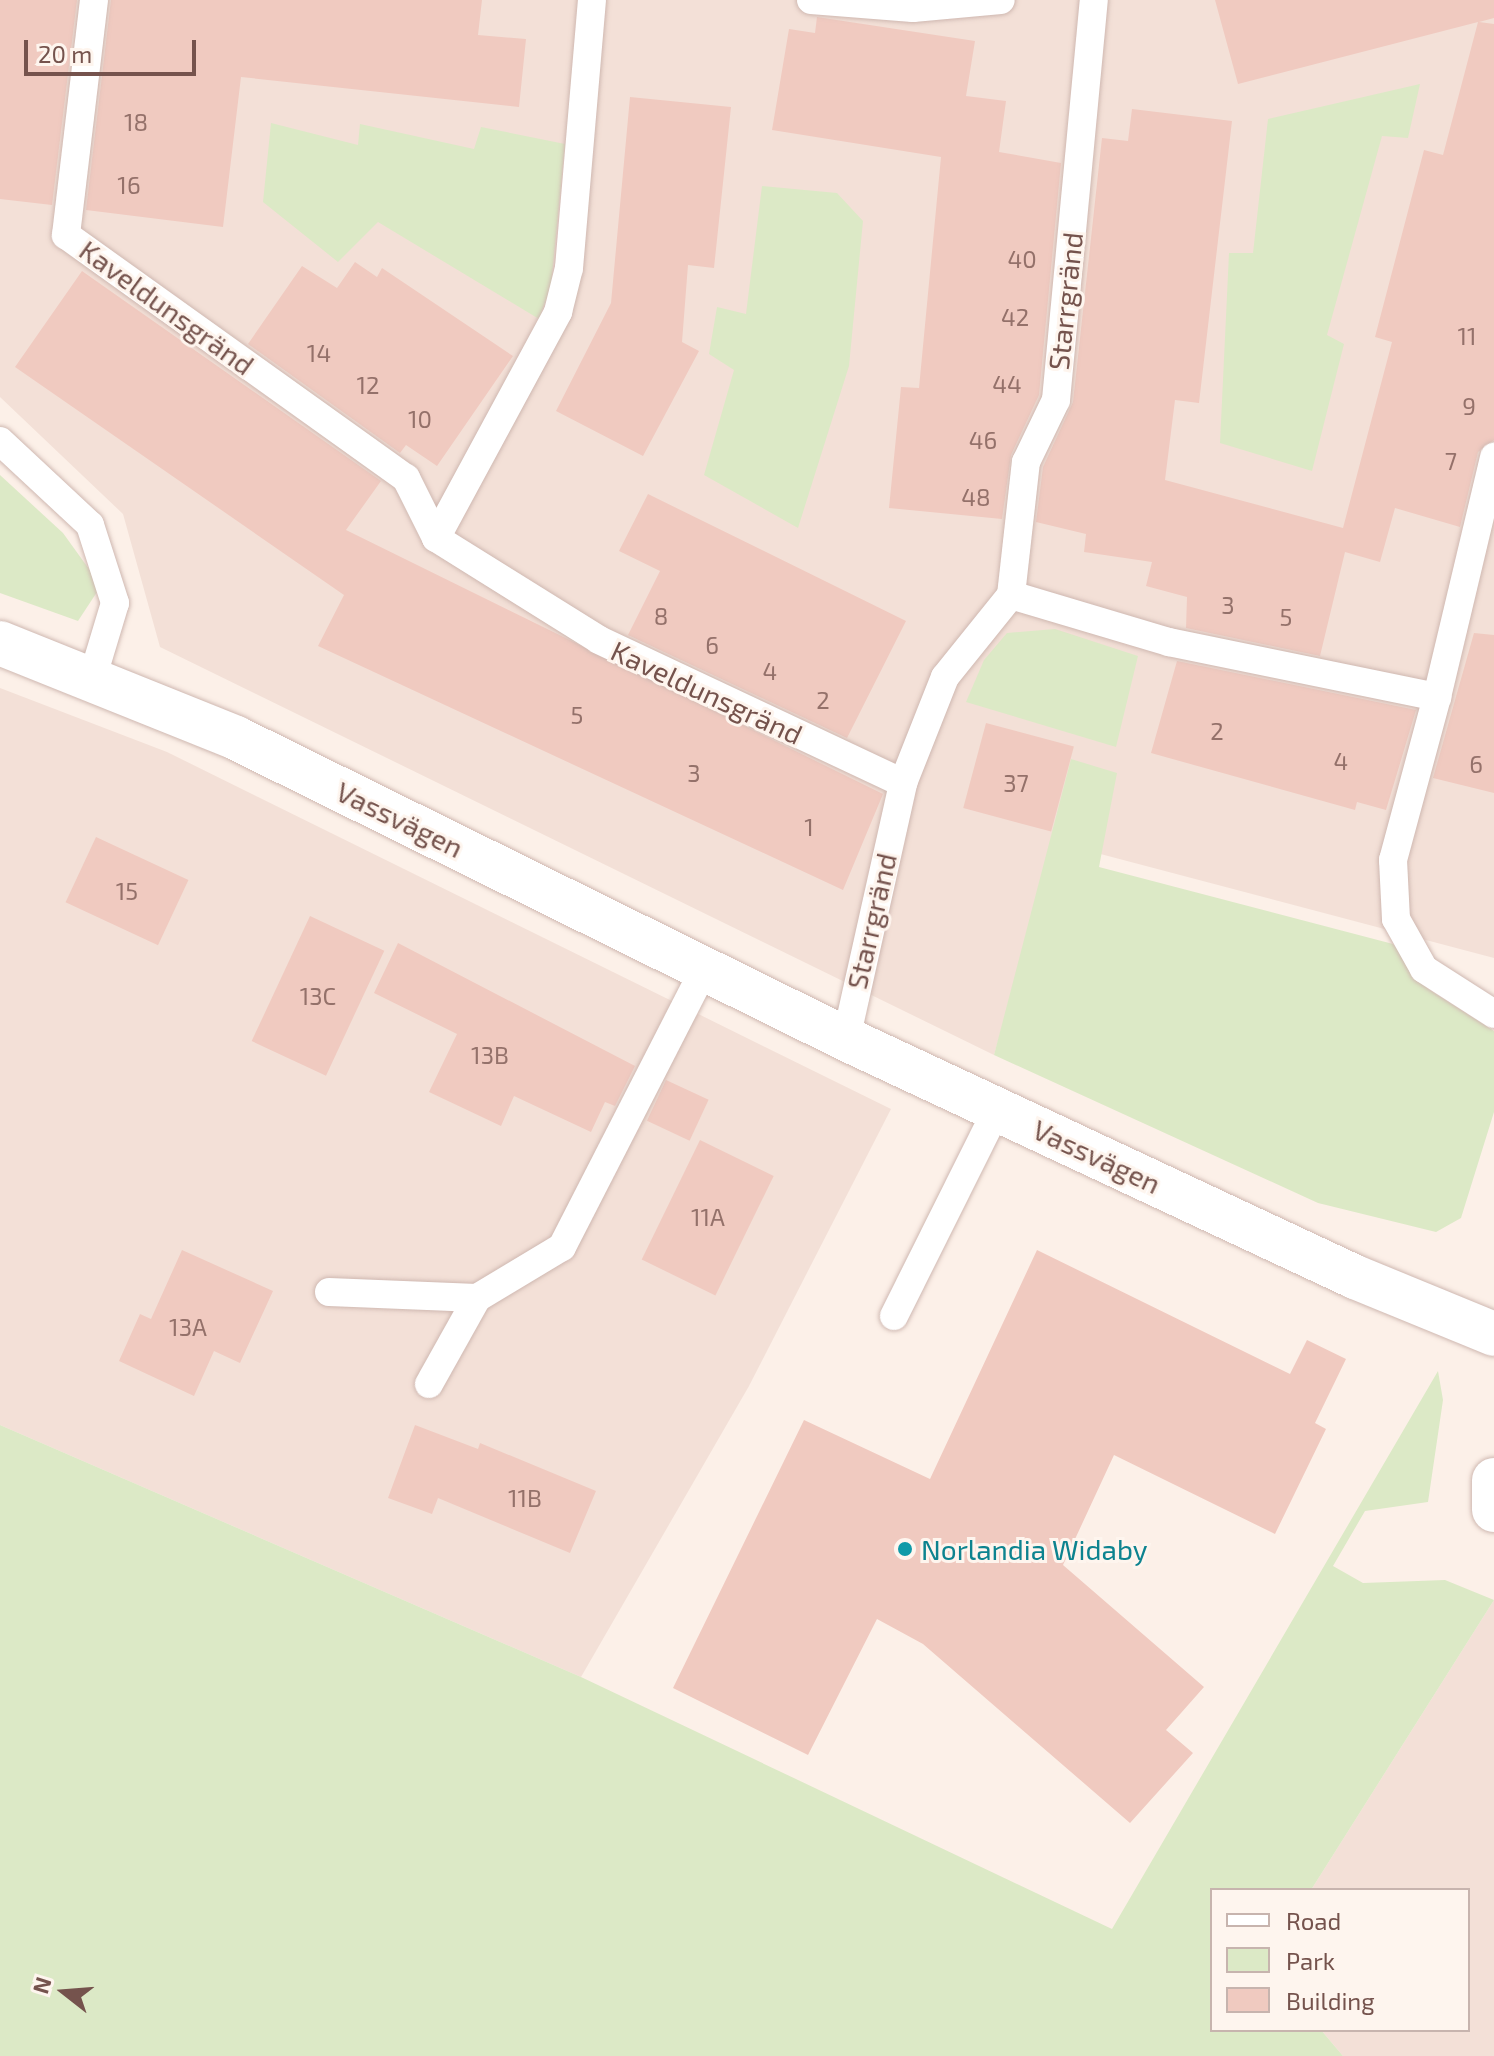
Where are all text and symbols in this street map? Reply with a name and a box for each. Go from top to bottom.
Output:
scale bar [28,24,200,74]
text: 20 m [38,39,92,68]
house number: 18 [124,108,148,136]
house number: 16 [117,171,141,199]
street label: Starrgränd [1041,230,1089,372]
street label: Kaveldunsgränd [73,233,261,381]
house number: 40 [1007,245,1037,273]
house number: 42 [1001,303,1029,331]
house number: 11 [1457,322,1477,350]
house number: 14 [307,339,331,367]
house number: 44 [992,370,1022,398]
house number: 12 [356,371,380,399]
house number: 9 [1462,392,1476,420]
house number: 10 [408,405,432,433]
house number: 46 [969,426,997,454]
house number: 7 [1445,447,1457,475]
house number: 48 [961,483,991,511]
house number: 3 [1221,591,1235,619]
house number: 8 [654,602,668,630]
house number: 5 [1280,603,1292,631]
house number: 6 [705,631,719,659]
street label: Kaveldunsgränd [606,633,808,751]
house number: 4 [763,657,777,685]
house number: 2 [816,686,830,714]
house number: 5 [571,701,583,729]
house number: 2 [1210,717,1224,745]
house number: 4 [1334,747,1348,775]
house number: 6 [1469,750,1483,778]
house number: 3 [687,759,701,787]
house number: 37 [1003,769,1029,797]
street label: Vassvägen [331,774,469,864]
house number: 1 [804,813,814,841]
street label: Starrgränd [839,850,903,992]
house number: 15 [116,877,138,905]
house number: 13C [300,982,336,1010]
house number: 13B [471,1041,509,1069]
street label: Vassvägen [1028,1112,1166,1200]
house number: 11A [691,1203,725,1231]
house number: 13A [169,1313,207,1341]
house number: 11B [508,1484,542,1512]
place label: Norlandia Widaby [921,1532,1148,1566]
marker: Norlandia Widaby [896,1540,914,1558]
legend [1210,1888,1470,2032]
text: Road [1286,1906,1341,1935]
text: Park [1286,1946,1335,1975]
north arrow [24,1952,104,2032]
text: N [26,1974,56,1996]
text: Building [1286,1986,1375,2015]

